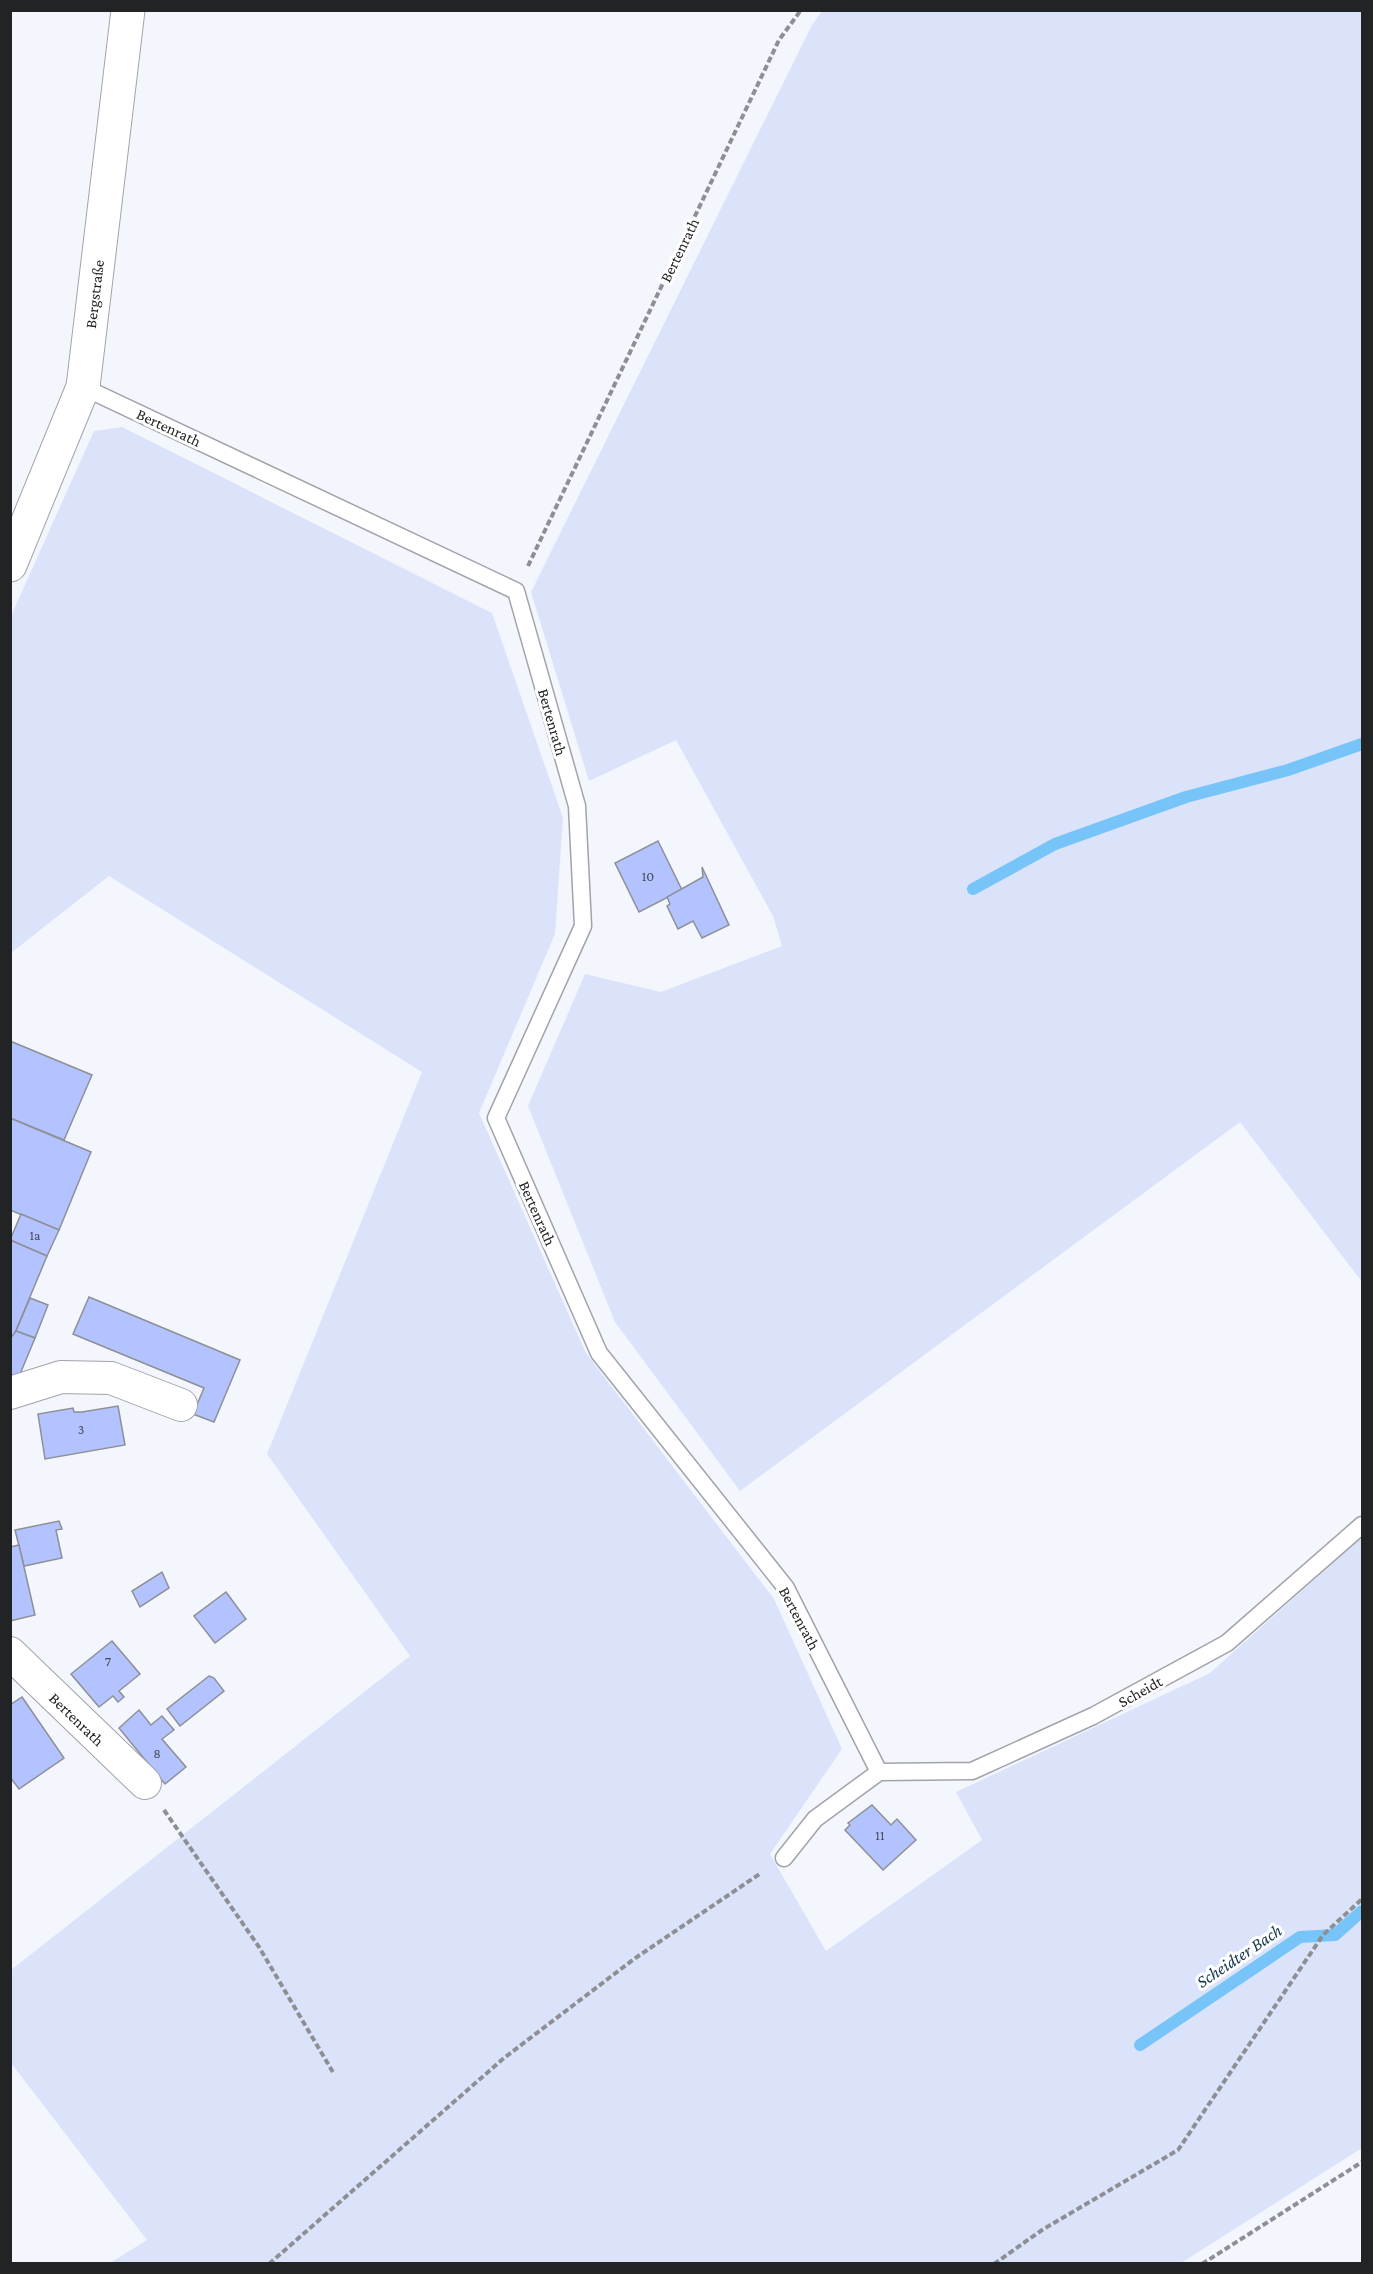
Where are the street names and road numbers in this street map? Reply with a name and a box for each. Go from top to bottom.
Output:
street label: Bertenrath [657,215,702,285]
street label: Bergstraße [82,259,108,330]
street label: Bertenrath [134,405,204,450]
street label: Bertenrath [535,687,570,758]
street label: Bertenrath [516,1178,559,1249]
street label: Bertenrath [776,1584,823,1653]
street label: Scheidt [1115,1672,1166,1710]
street label: Bertenrath [46,1689,108,1750]

